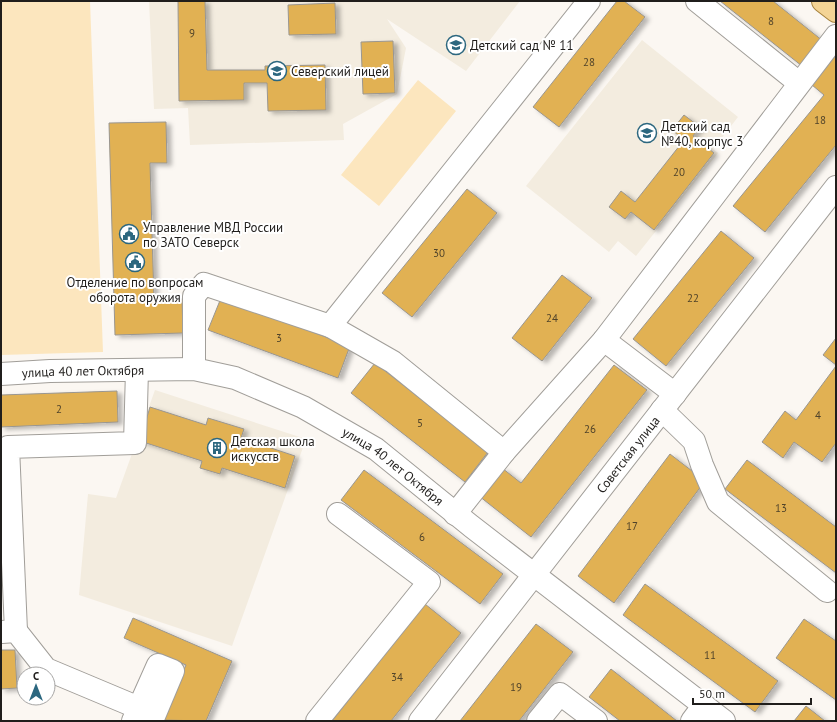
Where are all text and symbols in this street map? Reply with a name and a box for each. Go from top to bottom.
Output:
house number: 8 [768,14,774,28]
house number: 9 [189,26,195,40]
school or university icon: Детский сад № 11 [445,34,467,56]
place label: Детский сад № 11 [470,37,573,54]
house number: 28 [583,55,595,69]
school or university icon: Северский лицей [266,60,288,82]
place label: Северский лицей [291,63,389,80]
house number: 18 [814,113,826,127]
place label: Детский сад №40, корпус 3 [661,118,743,150]
school or university icon: Детский сад №40, корпус 3 [636,122,658,144]
house number: 20 [673,165,685,179]
place label: Управление МВД России по ЗАТО Северск [143,219,283,251]
public building icon: Управление МВД России по ЗАТО Северск [118,223,140,245]
house number: 30 [433,246,445,260]
public building icon: Отделение по вопросам оборота оружия [124,251,146,273]
place label: Отделение по вопросам оборота оружия [67,274,203,306]
house number: 22 [687,291,699,305]
house number: 24 [546,311,558,325]
house number: 3 [276,331,282,345]
street label: улица 40 лет Октября [21,361,144,381]
house number: 2 [56,402,62,416]
house number: 4 [815,408,821,422]
street label: Советская улица [592,412,663,496]
house number: 5 [417,416,423,430]
house number: 26 [584,422,596,436]
street label: улица 40 лет Октября [339,423,447,509]
place label: Детская школа искусств [231,433,315,465]
building icon: Детская школа искусств [206,437,228,459]
house number: 13 [775,501,787,515]
house number: 17 [626,519,638,533]
house number: 6 [419,530,425,544]
house number: 11 [704,648,716,662]
north arrow [16,666,56,706]
text: С [33,669,39,683]
house number: 34 [391,670,403,684]
house number: 19 [510,680,522,694]
scale bar [693,680,811,706]
text: 50 m [699,686,725,701]

